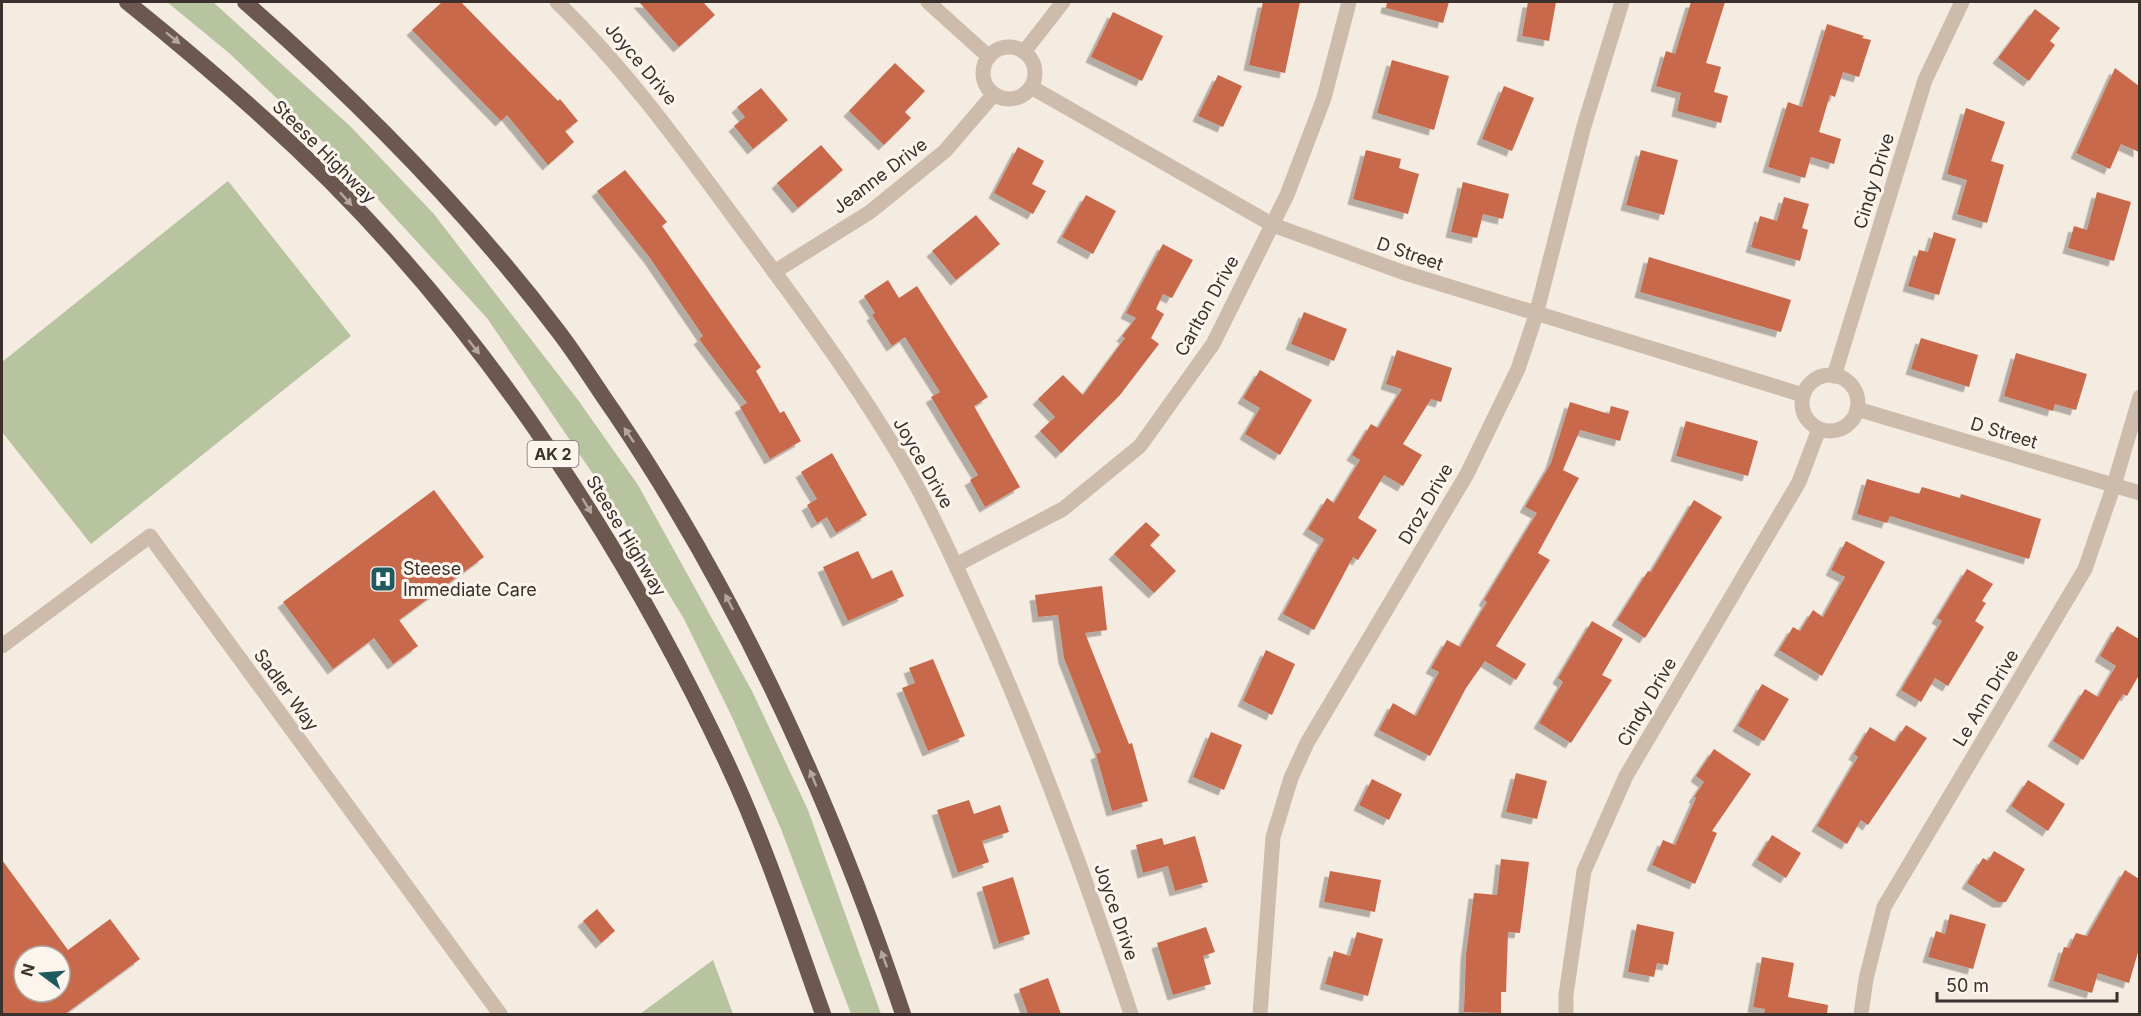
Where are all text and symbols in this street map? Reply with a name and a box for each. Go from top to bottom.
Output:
street label: Joyce Drive [601,18,682,109]
one-way arrow [165,32,181,45]
street label: Steese Highway [268,96,380,208]
street label: Cindy Drive [1849,130,1898,231]
street label: Jeanne Drive [828,133,931,218]
one-way arrow [339,192,353,207]
street label: D Street [1374,232,1446,275]
street label: Carlton Drive [1170,252,1243,360]
one-way arrow [467,339,480,355]
street label: D Street [1968,412,2040,453]
street label: Joyce Drive [889,414,958,512]
one-way arrow [623,427,635,443]
road number: AK 2 [528,441,578,467]
street label: Droz Drive [1394,460,1457,548]
street label: Steese Highway [582,471,671,600]
one-way arrow [581,498,592,514]
place label: Steese Immediate Care [403,558,537,600]
hospital icon: Steese Immediate Care [368,564,398,594]
one-way arrow [725,593,734,610]
street label: Sadler Way [250,645,323,735]
street label: Le Ann Drive [1948,646,2023,750]
street label: Cindy Drive [1613,654,1680,750]
one-way arrow [808,768,818,786]
street label: Joyce Drive [1090,861,1143,963]
north arrow [12,944,72,1004]
one-way arrow [878,950,888,968]
text: N [16,961,39,978]
scale bar [1937,965,2117,1003]
text: 50 m [1946,975,1989,996]

